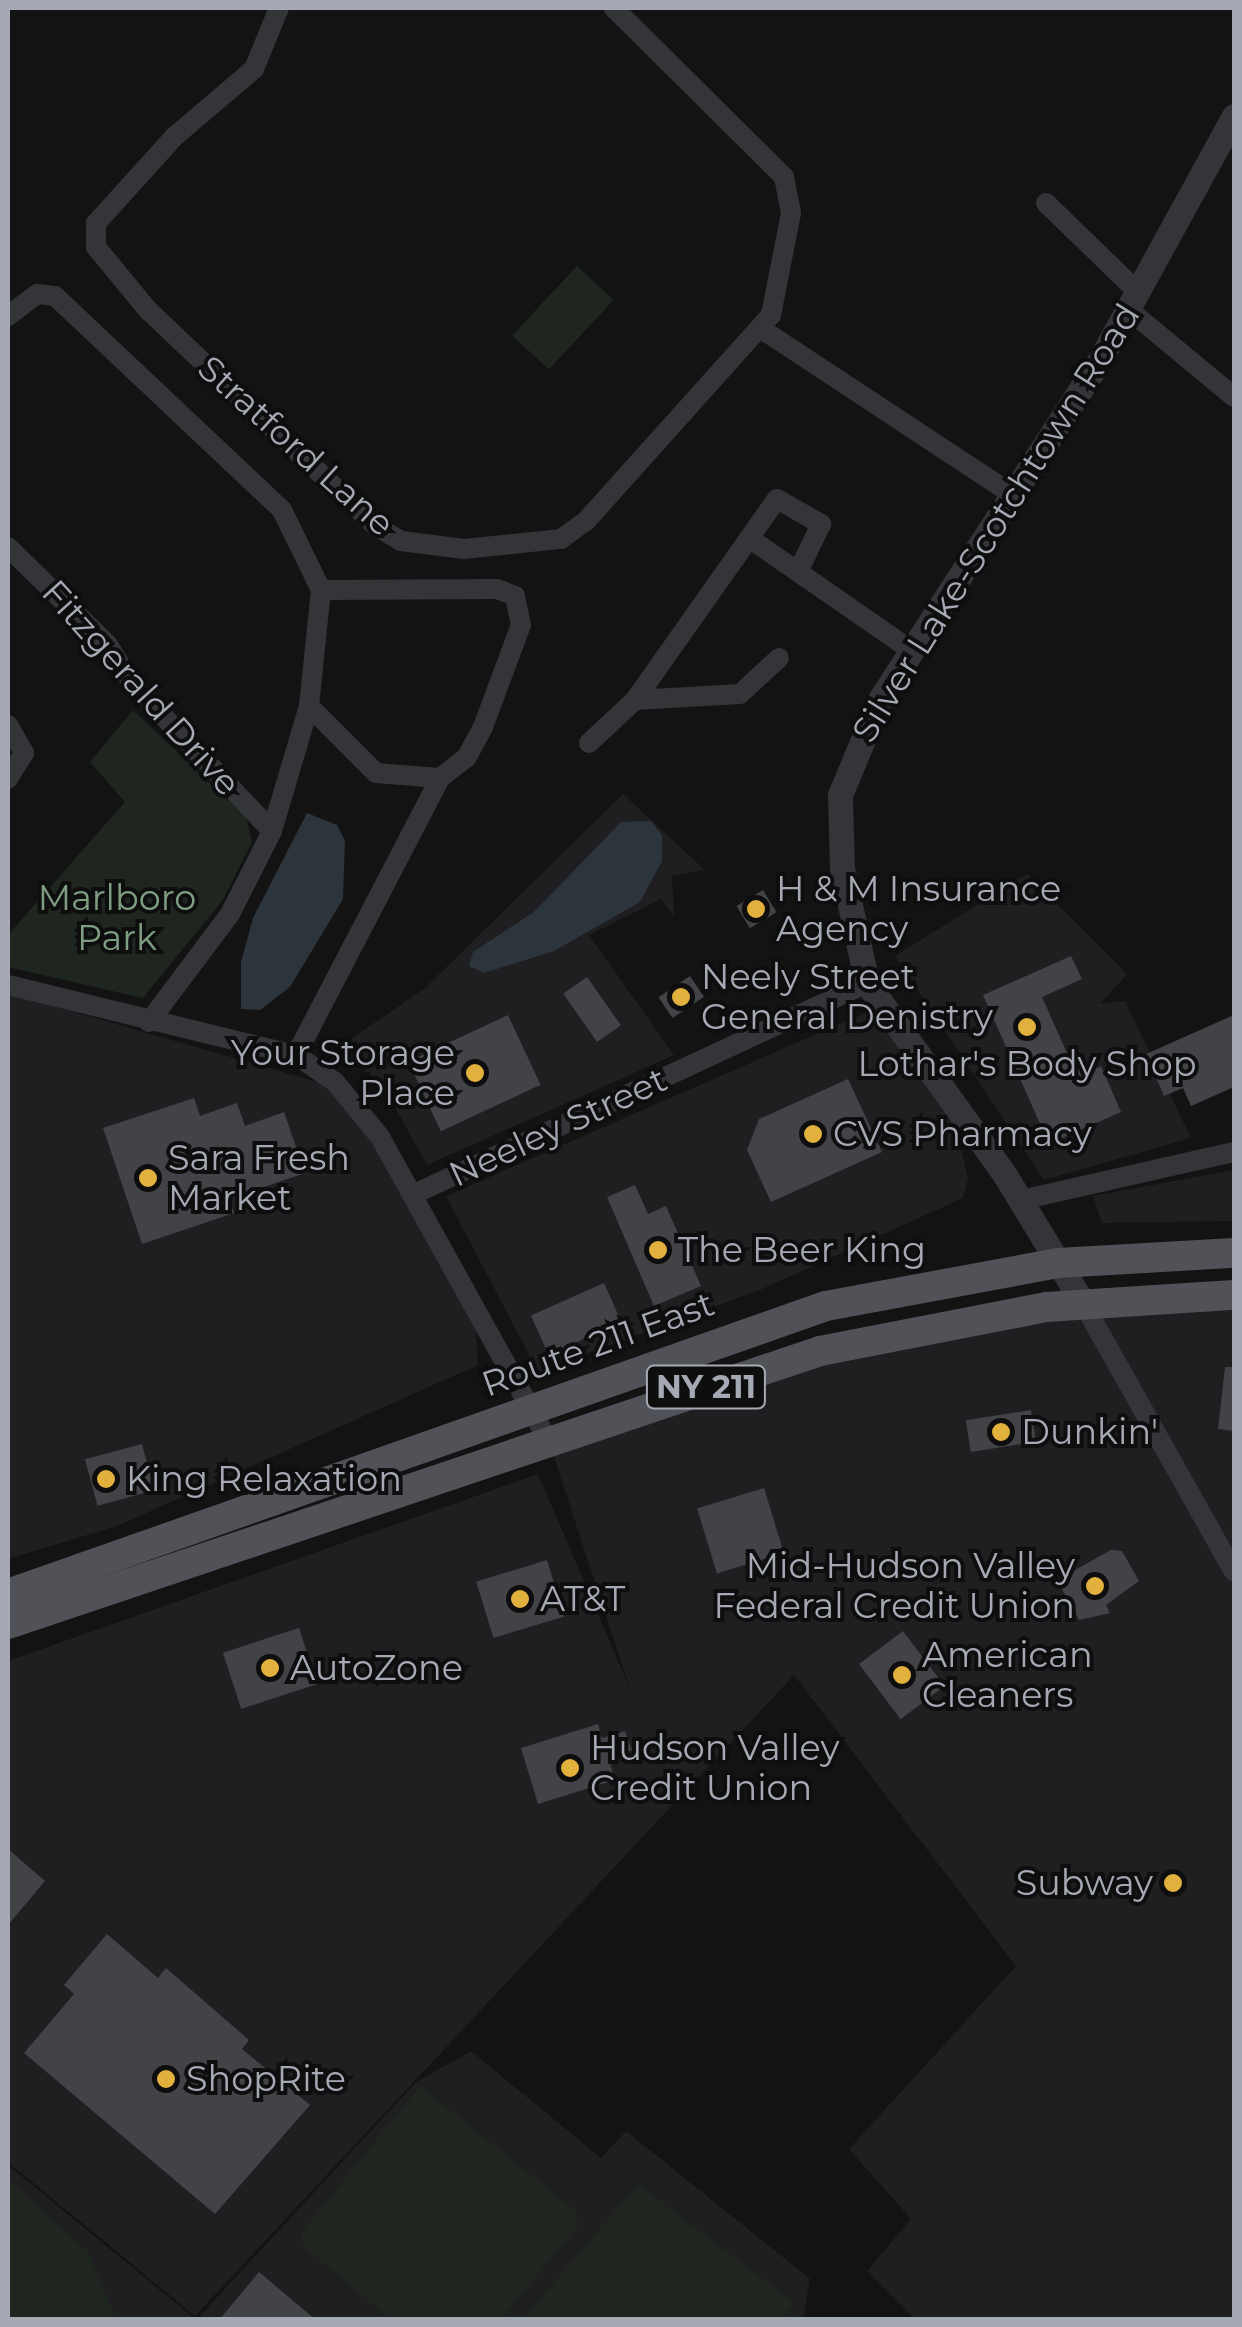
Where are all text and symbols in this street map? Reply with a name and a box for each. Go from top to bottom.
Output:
street label: Silver Lake-Scotchtown Road [843,296,1149,750]
street label: Stratford Lane [189,347,403,545]
street label: Fitzgerald Drive [33,572,249,804]
place label: H & M Insurance Agency [776,868,1061,950]
park label: Marlboro Park [38,877,196,959]
marker: H & M Insurance Agency [745,898,767,920]
place label: Neely Street General Denistry [701,956,993,1038]
marker: Neely Street General Denistry [670,986,692,1008]
marker: Lothar's Body Shop [1016,1016,1038,1038]
place label: Your Storage Place [231,1032,455,1114]
place label: Lothar's Body Shop [857,1043,1197,1085]
street label: Neeley Street [443,1058,673,1196]
marker: Your Storage Place [464,1062,486,1084]
place label: CVS Pharmacy [833,1113,1092,1155]
marker: CVS Pharmacy [802,1123,824,1145]
place label: Sara Fresh Market [168,1137,350,1219]
marker: Sara Fresh Market [137,1167,159,1189]
place label: The Beer King [678,1229,926,1271]
marker: The Beer King [647,1239,669,1261]
street label: Route 211 East [476,1283,720,1405]
road number: NY 211 [644,1360,768,1414]
place label: Dunkin' [1021,1411,1158,1453]
marker: Dunkin' [990,1421,1012,1443]
place label: King Relaxation [126,1458,402,1500]
marker: King Relaxation [95,1468,117,1490]
place label: Mid-Hudson Valley Federal Credit Union [713,1545,1075,1627]
marker: Mid-Hudson Valley Federal Credit Union [1084,1575,1106,1597]
place label: AT&T [540,1578,625,1620]
marker: AT&T [509,1588,531,1610]
place label: American Cleaners [922,1634,1093,1716]
place label: AutoZone [290,1647,463,1689]
marker: AutoZone [259,1657,281,1679]
marker: American Cleaners [891,1664,913,1686]
place label: Hudson Valley Credit Union [590,1727,839,1809]
marker: Hudson Valley Credit Union [559,1757,581,1779]
place label: Subway [1016,1862,1153,1904]
marker: Subway [1162,1872,1184,1894]
place label: ShopRite [186,2058,346,2100]
marker: ShopRite [155,2068,177,2090]

